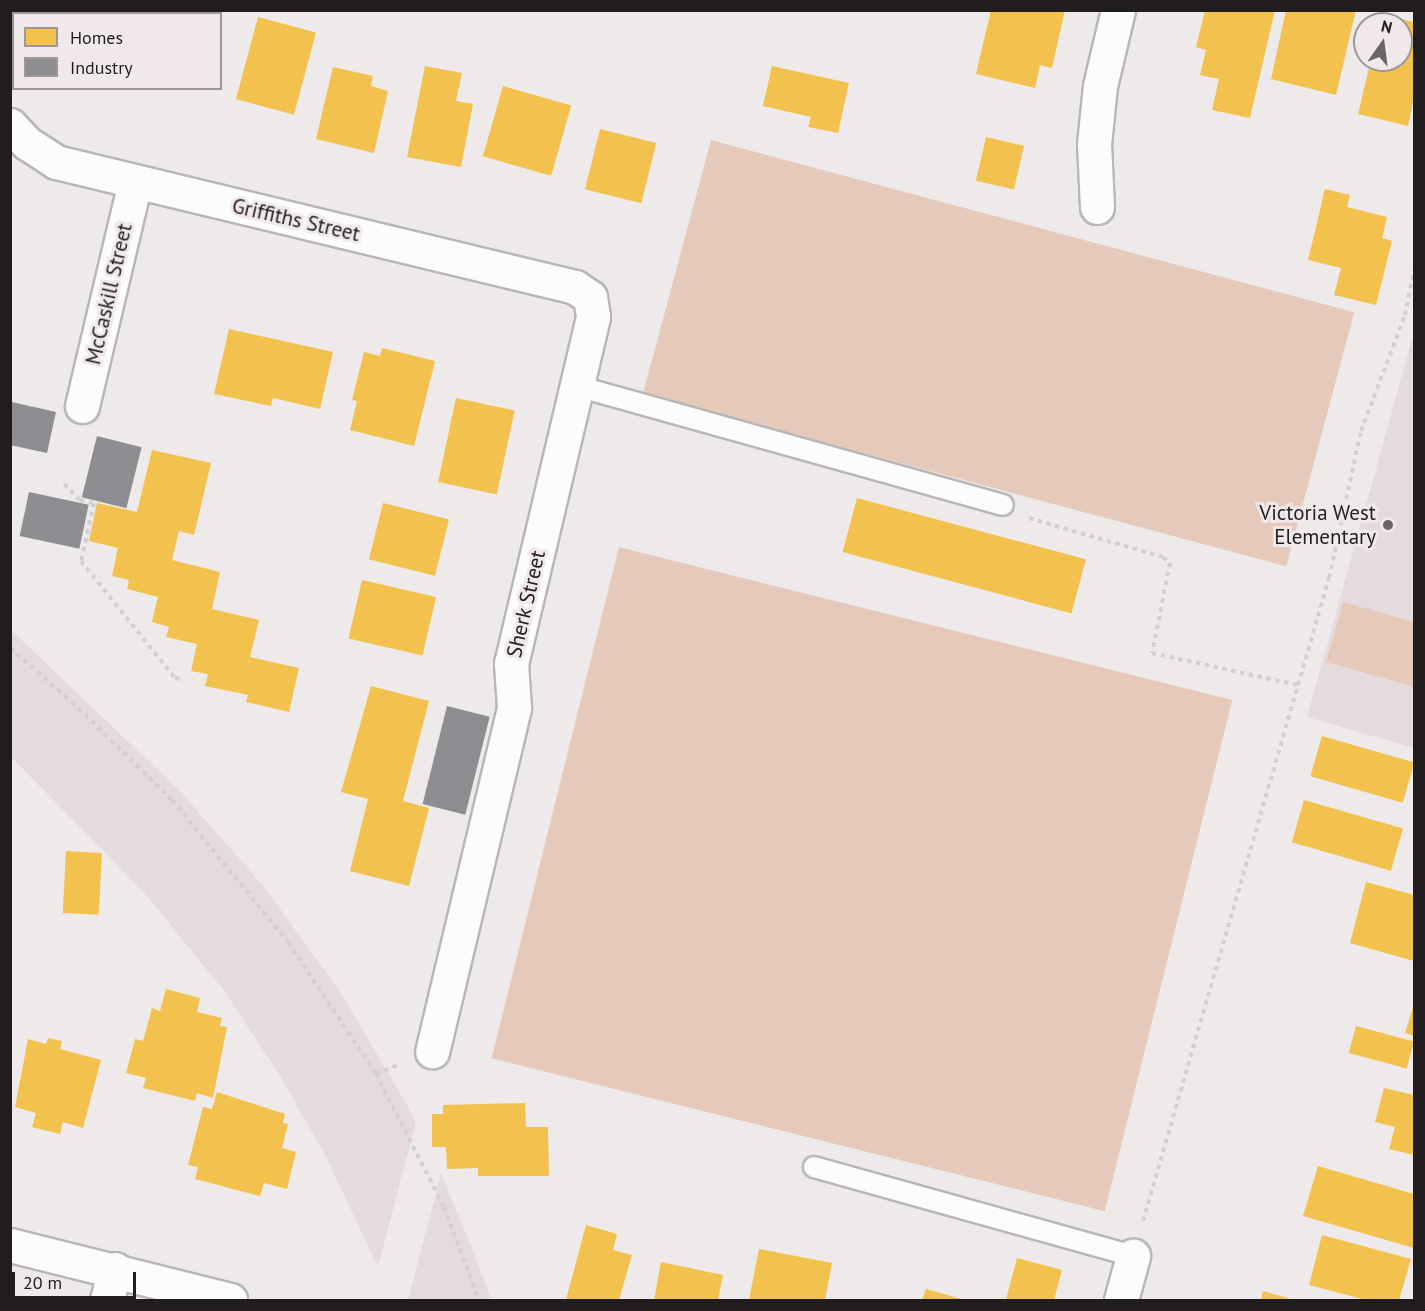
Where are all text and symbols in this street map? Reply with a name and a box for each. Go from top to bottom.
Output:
legend [12,12,222,90]
north arrow [1353,12,1413,72]
text: N [1379,15,1394,37]
text: Homes [70,26,123,49]
text: Industry [70,56,133,79]
street label: Griffiths Street [230,193,362,247]
street label: McCaskill Street [81,221,137,367]
place label: Victoria West Elementary [1259,500,1376,550]
marker: Victoria West Elementary [1381,518,1395,532]
street label: Sherk Street [501,548,551,660]
scale bar [15,1260,140,1298]
text: 20 m [23,1271,62,1294]

